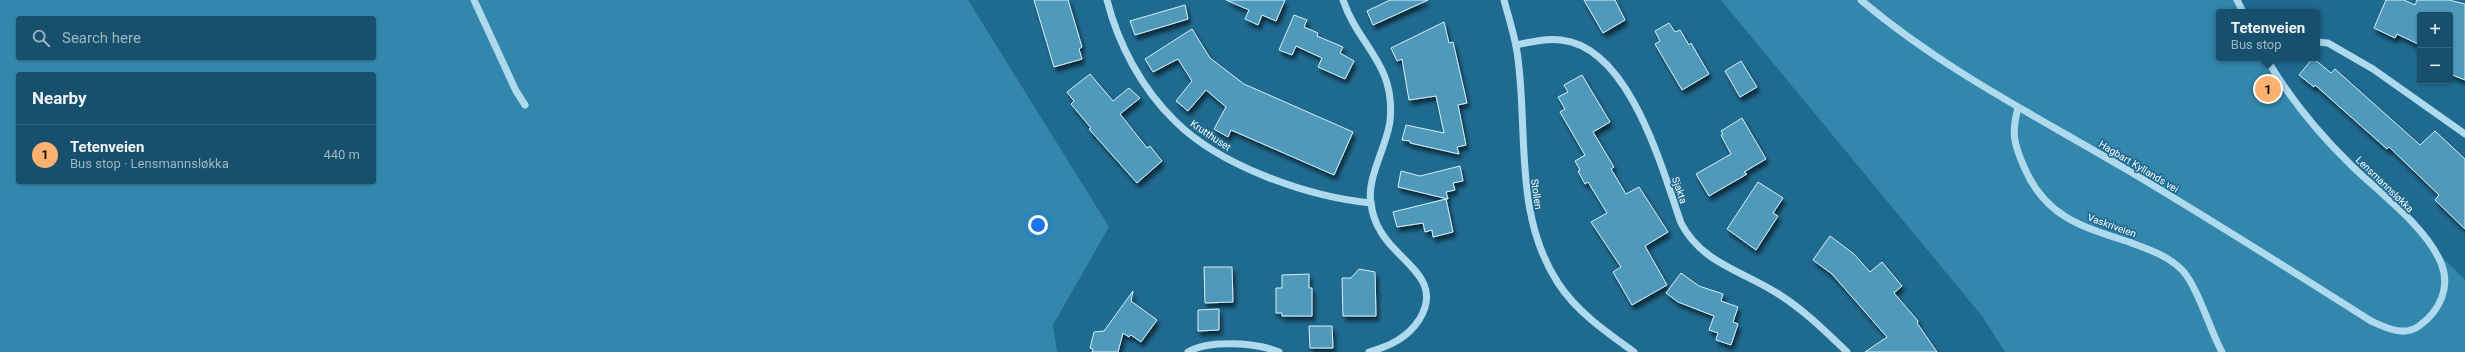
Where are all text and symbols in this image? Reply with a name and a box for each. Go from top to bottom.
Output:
popup [2216,9,2320,61]
map controls [2417,12,2453,84]
button: + [2417,12,2453,48]
search box [16,16,376,60]
text: Tetenveien [2231,19,2305,37]
icon: search [30,27,52,49]
text: Search here [62,29,141,47]
text: Bus stop [2231,37,2282,52]
button: − [2417,48,2453,84]
pin: 1 [2255,74,2281,104]
text: Nearby [32,88,87,108]
street label: Krutthuset [1188,118,1233,153]
text: Tetenveien [70,138,144,156]
street label: Hagbart Kyllands vei [2097,138,2181,195]
text: 1 [41,147,49,162]
text: 440 m [323,147,360,162]
street label: Lensmannsløkka [2354,154,2416,215]
text: Bus stop · Lensmannsløkka [70,156,229,171]
street label: Sjakta [1670,175,1689,205]
street label: Stollen [1529,178,1544,210]
street label: Vaskriveien [2086,212,2138,239]
your location [1028,215,1048,235]

